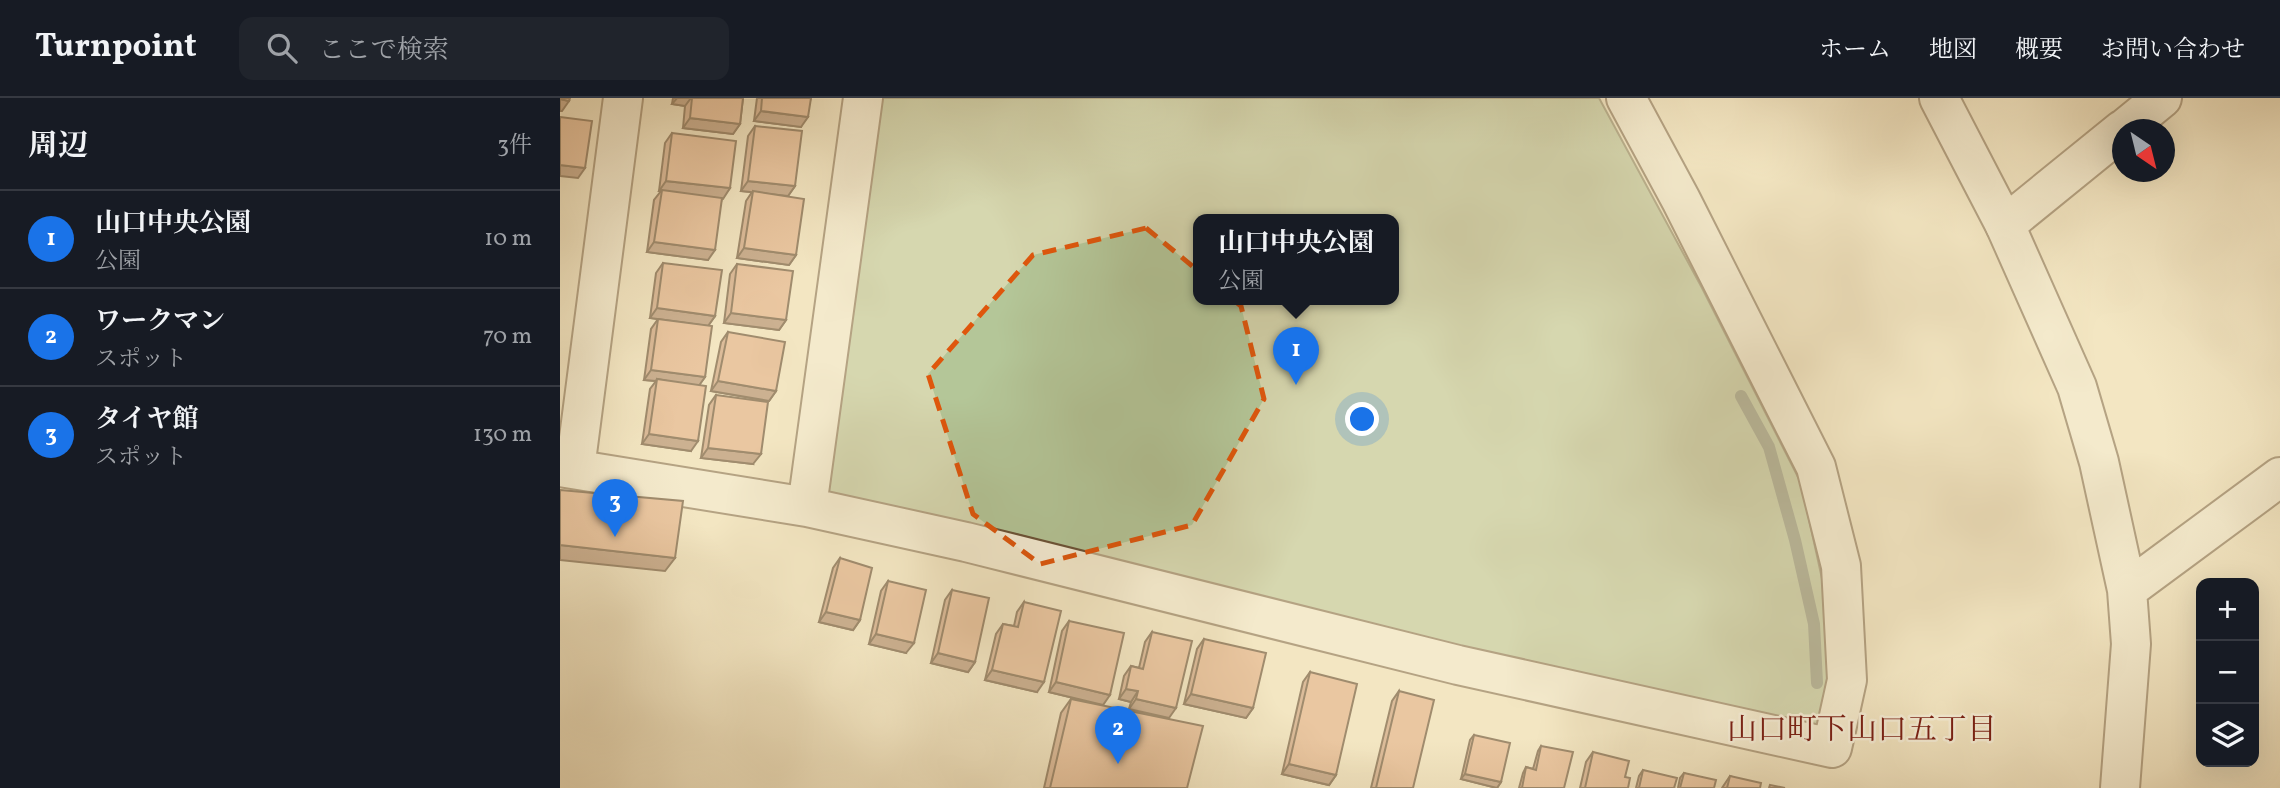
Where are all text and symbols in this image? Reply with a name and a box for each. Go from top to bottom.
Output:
search box [239,17,729,80]
text: Turnpoint [35,25,197,71]
icon: search [263,29,301,67]
text: ここで検索 [319,33,449,69]
text: ホーム [1819,34,1891,68]
text: 地図 [1929,34,1977,68]
text: 概要 [2015,34,2063,68]
text: お問い合わせ [2101,34,2245,68]
north arrow [2112,119,2175,182]
text: 周辺 [28,126,88,168]
text: 3件 [497,130,532,162]
text: 山口中央公園 [95,206,251,242]
popup [1193,214,1399,305]
text: 1 [46,223,56,255]
text: 10 m [484,223,532,255]
text: 山口中央公園 [1218,226,1374,262]
text: 公園 [95,246,141,278]
text: 公園 [1218,266,1264,298]
text: ワークマン [95,304,225,340]
text: 2 [45,321,57,353]
text: 70 m [483,321,532,353]
pin: 1 [1273,327,1319,385]
text: スポット [95,344,187,376]
text: タイヤ館 [95,402,198,438]
your location [1345,402,1379,436]
text: 3 [45,419,57,451]
text: 130 m [473,419,532,451]
text: スポット [95,442,187,474]
pin: 3 [592,479,638,537]
map controls [2196,578,2259,767]
button: + [2196,578,2259,641]
button: − [2196,641,2259,704]
button: layers [2196,704,2259,767]
pin: 2 [1095,706,1141,764]
district label: 山口町下山口五丁目 [1727,710,1997,752]

